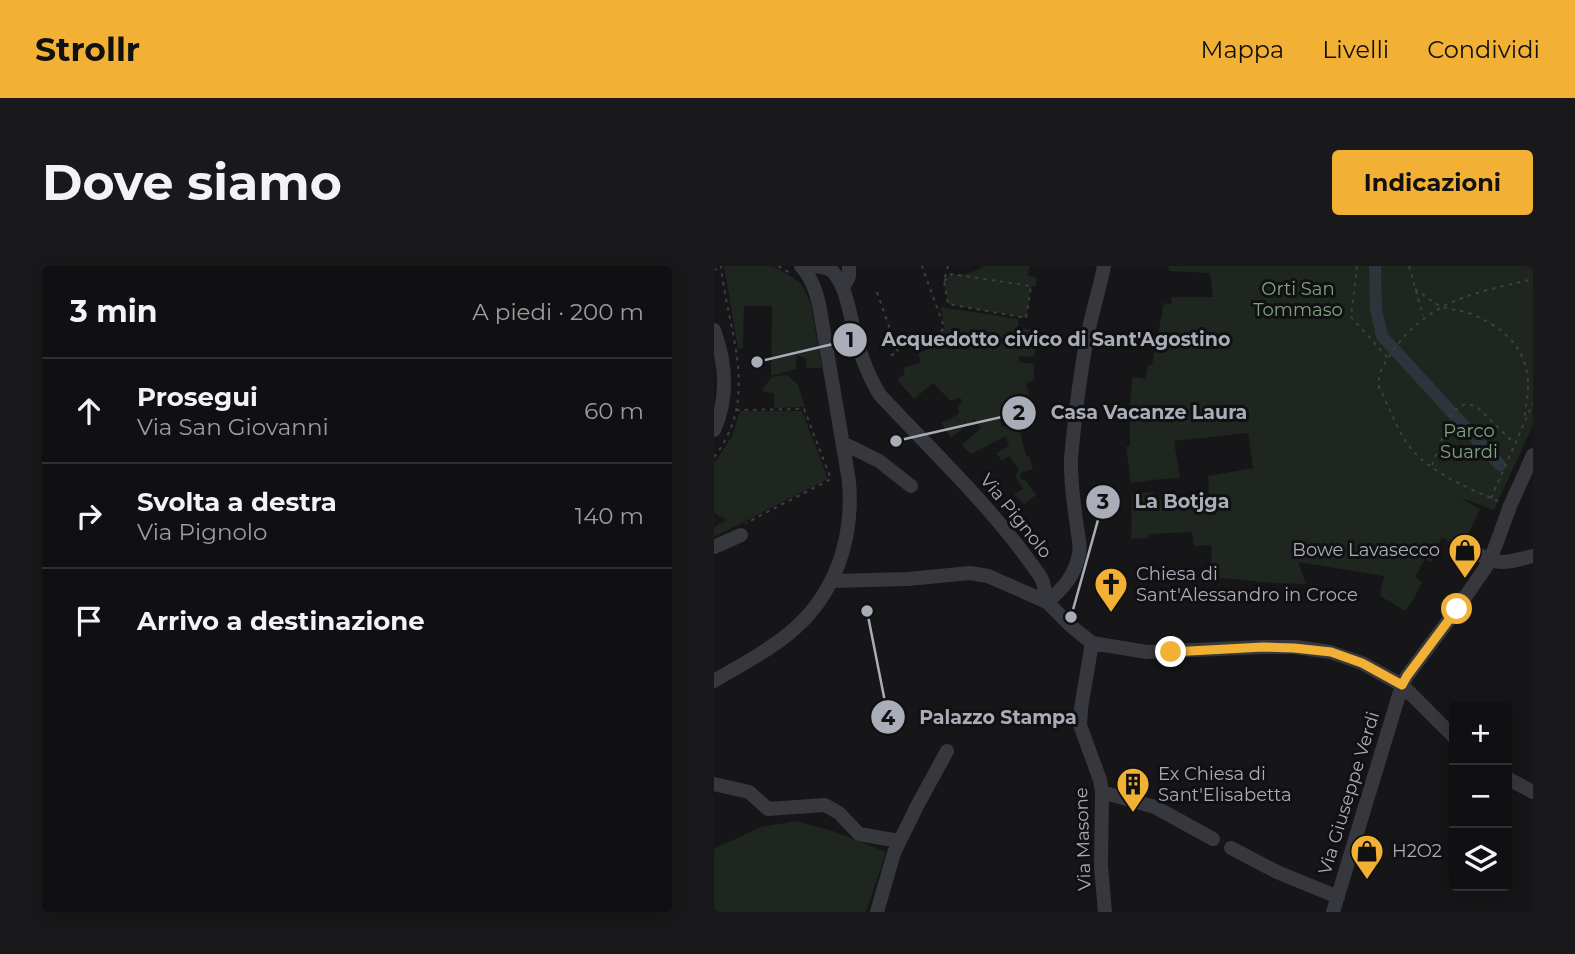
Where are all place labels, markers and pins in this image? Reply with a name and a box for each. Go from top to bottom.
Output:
callout: Acquedotto civico di Sant'Agostino [833,320,1245,360]
callout: Casa Vacanze Laura [1002,393,1261,433]
callout: La Botjga [1086,482,1243,522]
shop icon: Bowe Lavasecco [1446,531,1484,580]
place label: Bowe Lavasecco [1292,539,1440,561]
place label: Chiesa di Sant'Alessandro in Croce [1136,563,1358,606]
church icon: Chiesa di Sant'Alessandro in Croce [1092,565,1130,614]
callout: Palazzo Stampa [870,697,1091,737]
place label: Ex Chiesa di Sant'Elisabetta [1158,763,1292,806]
building icon: Ex Chiesa di Sant'Elisabetta [1114,765,1152,814]
shop icon: H2O2 [1348,832,1386,881]
place label: H2O2 [1392,840,1442,862]

